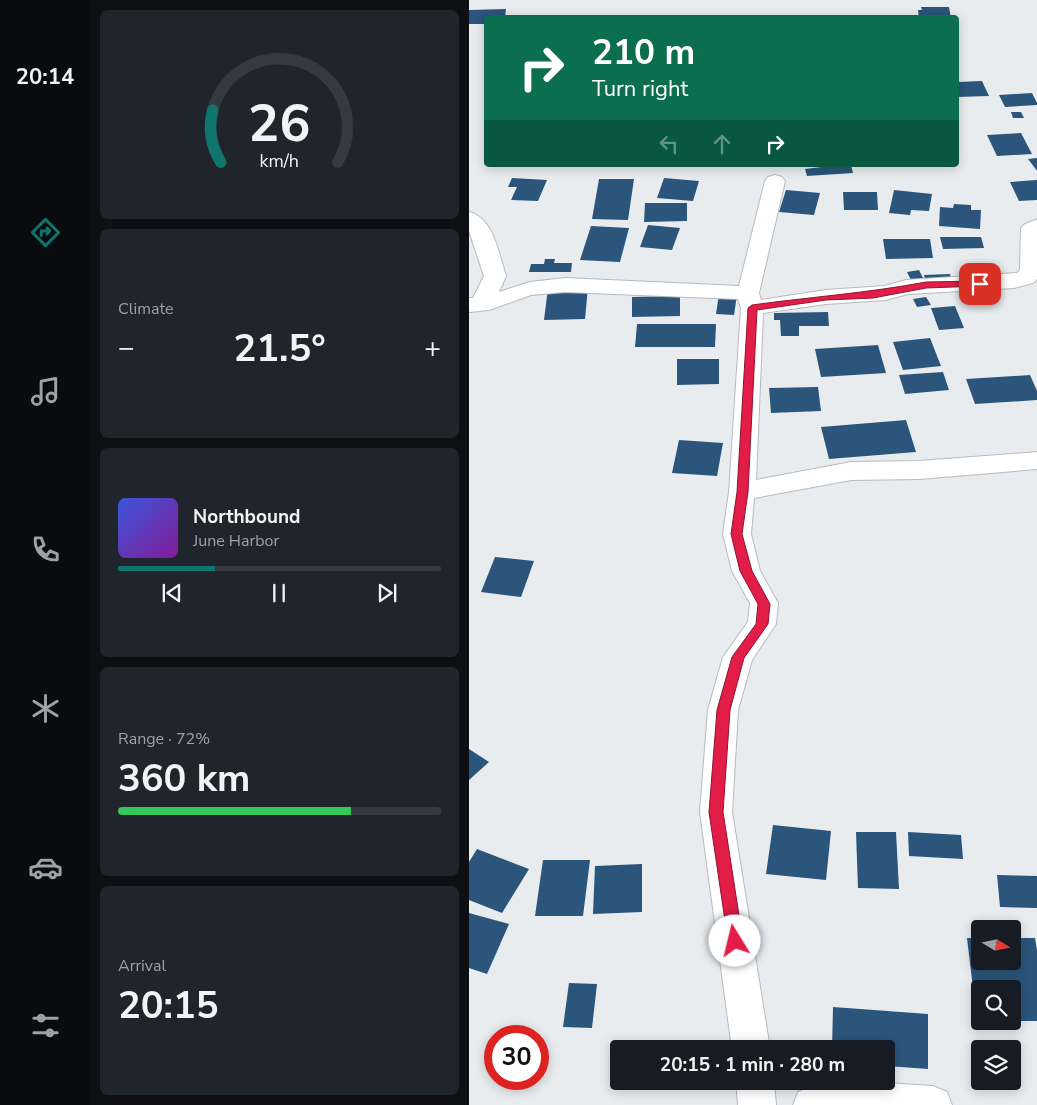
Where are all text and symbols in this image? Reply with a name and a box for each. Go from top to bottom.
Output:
text: 210 m [592,29,695,76]
icon: right [509,35,574,100]
text: 20:14 [16,62,74,92]
text: Turn right [592,74,688,104]
text: 26 [248,88,311,159]
icon: left [655,130,683,158]
icon: ahead [708,130,736,158]
icon: right [761,130,789,158]
text: km/h [260,149,299,173]
icon: directions [28,215,63,250]
pin [959,263,1001,305]
icon: arrive [966,270,994,298]
text: Climate [118,298,173,320]
text: 21.5° [233,323,326,374]
text: − [118,329,135,367]
text: + [424,329,441,367]
icon: music [28,374,63,409]
text: Northbound [193,504,300,530]
text: June Harbor [193,530,279,552]
icon: phone [28,532,63,567]
icon: previous [158,579,186,607]
icon: pause [265,579,293,607]
icon: next [373,579,401,607]
icon: climate [28,691,63,726]
text: Range · 72% [118,728,210,750]
text: 360 km [118,753,250,804]
icon: car [28,850,63,885]
position arrow [708,914,760,966]
north arrow [971,920,1021,970]
map controls [971,920,1021,1090]
text: Arrival [118,955,166,977]
text: 20:15 [118,980,219,1031]
button: search [971,980,1021,1030]
icon: filters [28,1008,63,1043]
speed limit sign: 30 [484,1025,549,1090]
button: layers [971,1040,1021,1090]
text: 20:15 · 1 min · 280 m [660,1052,845,1078]

